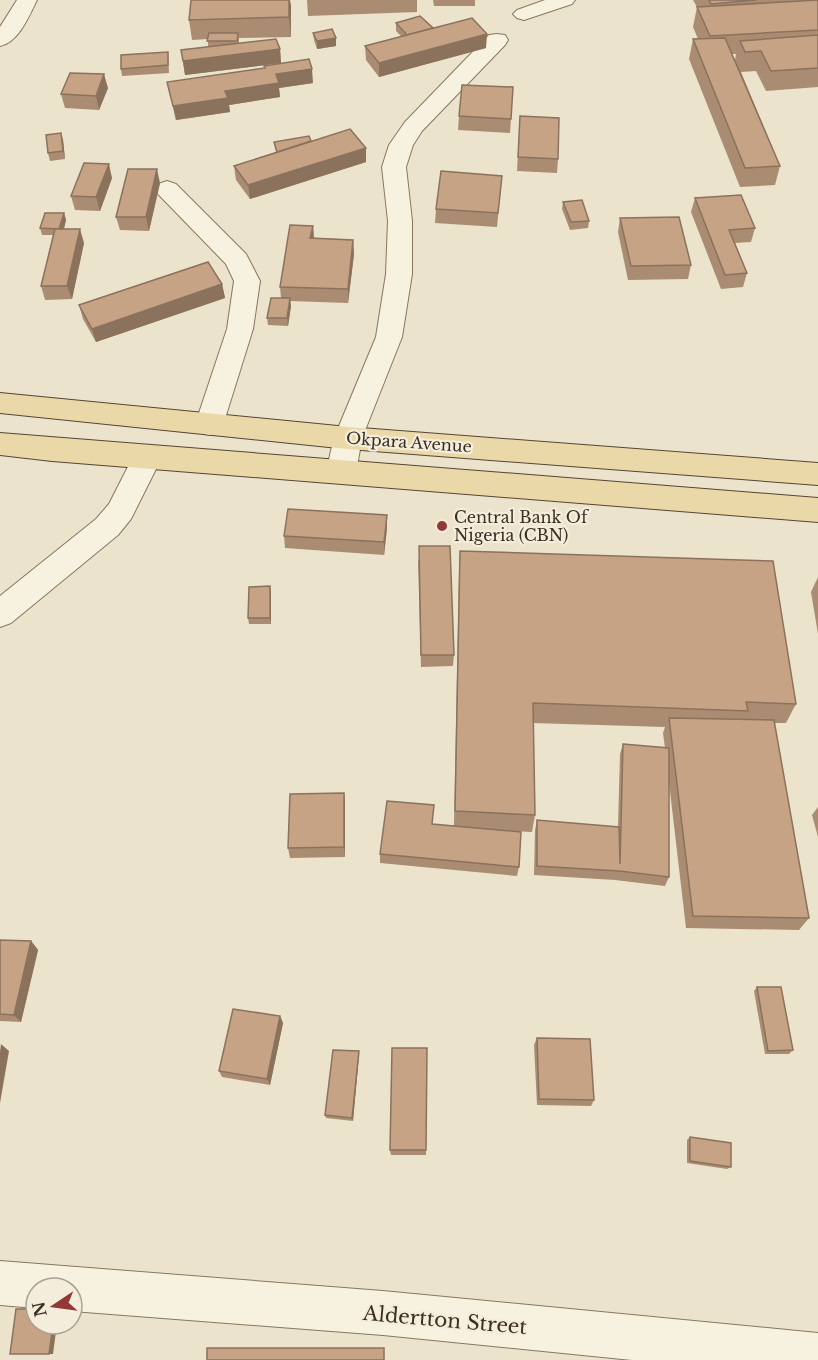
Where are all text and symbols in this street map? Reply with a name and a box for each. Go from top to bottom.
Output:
street label: Okpara Avenue [346,428,472,456]
place label: Central Bank Of Nigeria (CBN) [454,507,590,545]
marker: Central Bank Of Nigeria (CBN) [435,519,449,533]
north arrow [24,1276,84,1336]
text: N [28,1300,51,1319]
street label: Aldertton Street [361,1301,528,1339]

